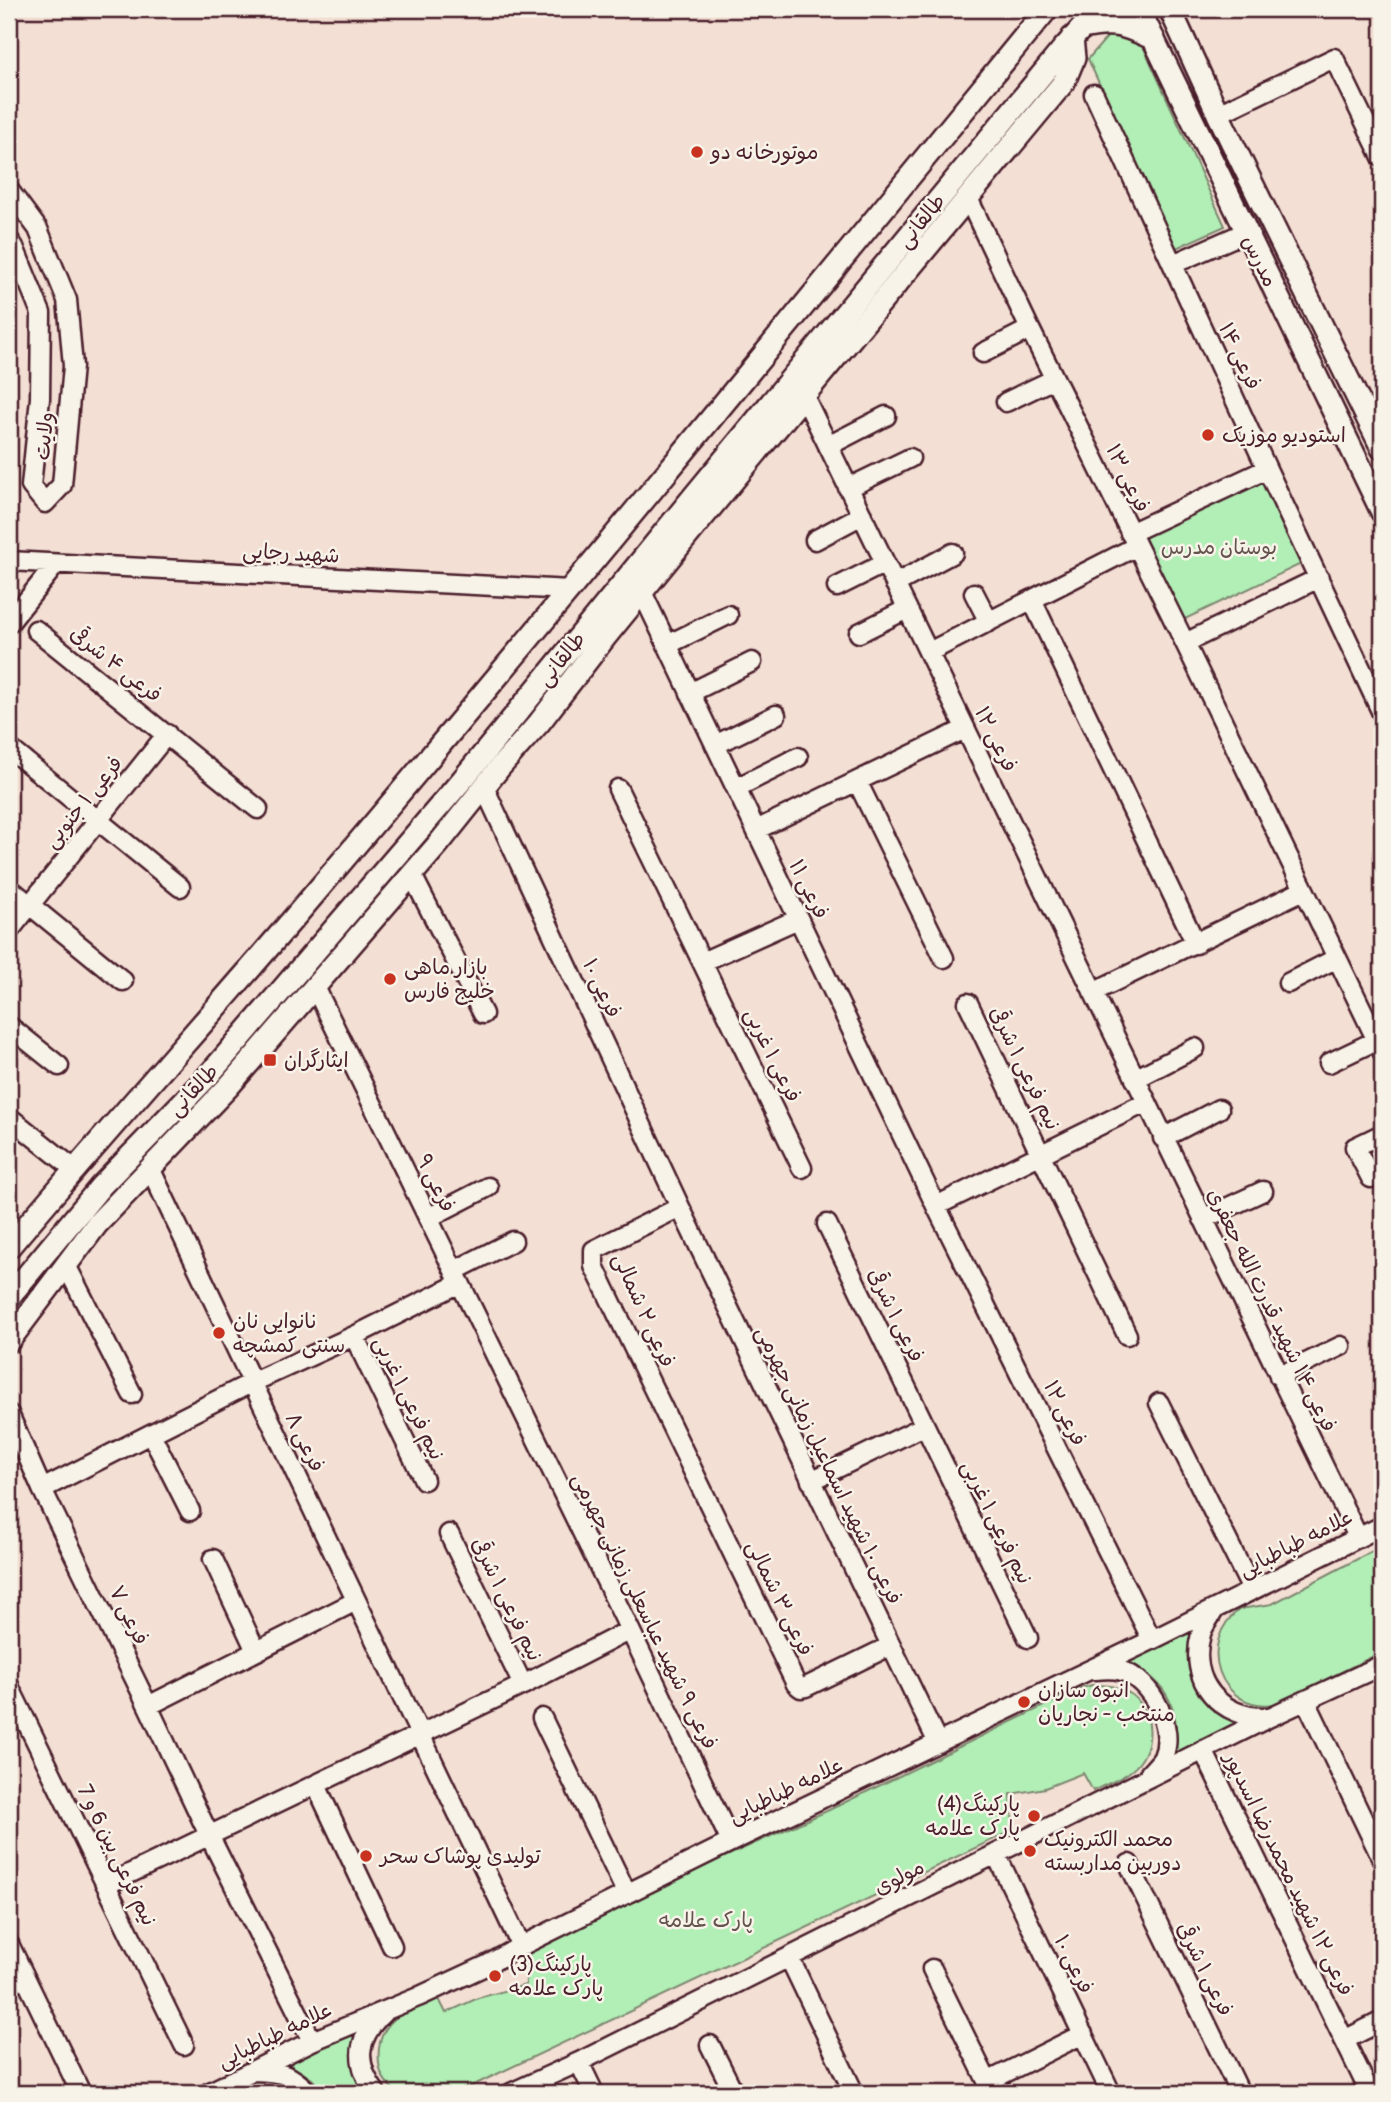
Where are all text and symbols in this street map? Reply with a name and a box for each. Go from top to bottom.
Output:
place label: موتورخانه دو [709,139,819,166]
marker: موتورخانه دو [689,144,705,160]
street label: طالقانی [891,189,952,254]
street label: مدرس [1235,231,1284,292]
street label: فرعی ۱۴ [1212,318,1267,394]
street label: ولایت [29,411,60,461]
place label: استودیو موزیک [1222,422,1346,449]
marker: استودیو موزیک [1200,427,1216,443]
street label: فرعی ۱۳ [1099,440,1156,517]
park label: بوستان مدرس [1161,534,1277,561]
street label: شهید رجایی [242,537,340,570]
street label: فرعی ۴ شرقی [64,620,167,709]
street label: طالقانی [531,627,592,692]
street label: فرعی ۱۲ [968,702,1023,776]
street label: فرعی ۱ جنوبی [38,751,129,854]
street label: فرعی ۱۱ [783,855,835,924]
place label: بازار ماهی خلیج فارس [404,954,495,1005]
street label: فرعی ۱۰ [576,954,627,1022]
marker: بازار ماهی خلیج فارس [382,971,398,987]
street label: نیم فرعی ۱ شرقی [981,1002,1066,1135]
street label: فرعی ۱ غربی [738,1004,807,1107]
place label: ایثارگران [284,1047,349,1074]
marker: ایثارگران [262,1052,278,1068]
street label: طالقانی [162,1058,225,1122]
street label: فرعی ۹ [410,1150,461,1217]
street label: فرعی ۱۴ شهید قدرت الله جعفری [1201,1184,1342,1436]
street label: فرعی ۲ شمالی [606,1249,681,1371]
street label: فرعی ۱ شرقی [861,1264,930,1367]
place label: نانوایی نان سنتی کمشچه [233,1308,345,1359]
street label: فرعی ۱۰ شهید اسماعیل زمانی جهرمی [749,1322,908,1609]
marker: نانوایی نان سنتی کمشچه [211,1325,227,1341]
street label: نیم فرعی ۱ غربی [365,1332,450,1465]
street label: فرعی ۱۲ [1037,1376,1092,1450]
street label: فرعی ۸ [279,1408,330,1476]
street label: نیم فرعی ۱ غربی [953,1456,1038,1589]
street label: فرعی ۹ شهید عباسعلی زمانی جهرمی [566,1468,723,1754]
street label: علامه طباطبایی [1234,1503,1358,1584]
street label: نیم فرعی ۱ شرقی [463,1533,548,1666]
street label: فرعی ۳ شمالی [740,1536,819,1660]
street label: فرعی ۷ [103,1581,154,1649]
place label: انبوه سازان منتخب - نجاریان [1038,1677,1175,1728]
marker: انبوه سازان منتخب - نجاریان [1016,1694,1032,1710]
street label: فرعی ۱۲ شهید محمدرضا اسدپور [1217,1746,1359,2000]
street label: علامه طباطبایی [724,1751,848,1830]
street label: نیم فرعی بین 6 و 7 [69,1780,162,1931]
place label: پارکینگ(4) پارک علامه [926,1791,1020,1842]
marker: پارکینگ(4) پارک علامه [1026,1808,1042,1824]
place label: محمد الکترونیک دوربین مداربسته [1044,1826,1181,1877]
place label: تولیدی پوشاک سحر [378,1843,542,1870]
marker: محمد الکترونیک دوربین مداربسته [1022,1843,1038,1859]
marker: تولیدی پوشاک سحر [358,1848,374,1864]
street label: مولوی [869,1853,929,1902]
park label: پارک علامه [659,1907,753,1934]
street label: فرعی ۱ شرقی [1170,1918,1239,2021]
street label: فرعی ۱۰ [1048,1930,1099,1998]
place label: پارکینگ(3) پارک علامه [509,1951,603,2002]
marker: پارکینگ(3) پارک علامه [487,1968,503,1984]
street label: علامه طباطبایی [213,1996,337,2075]

